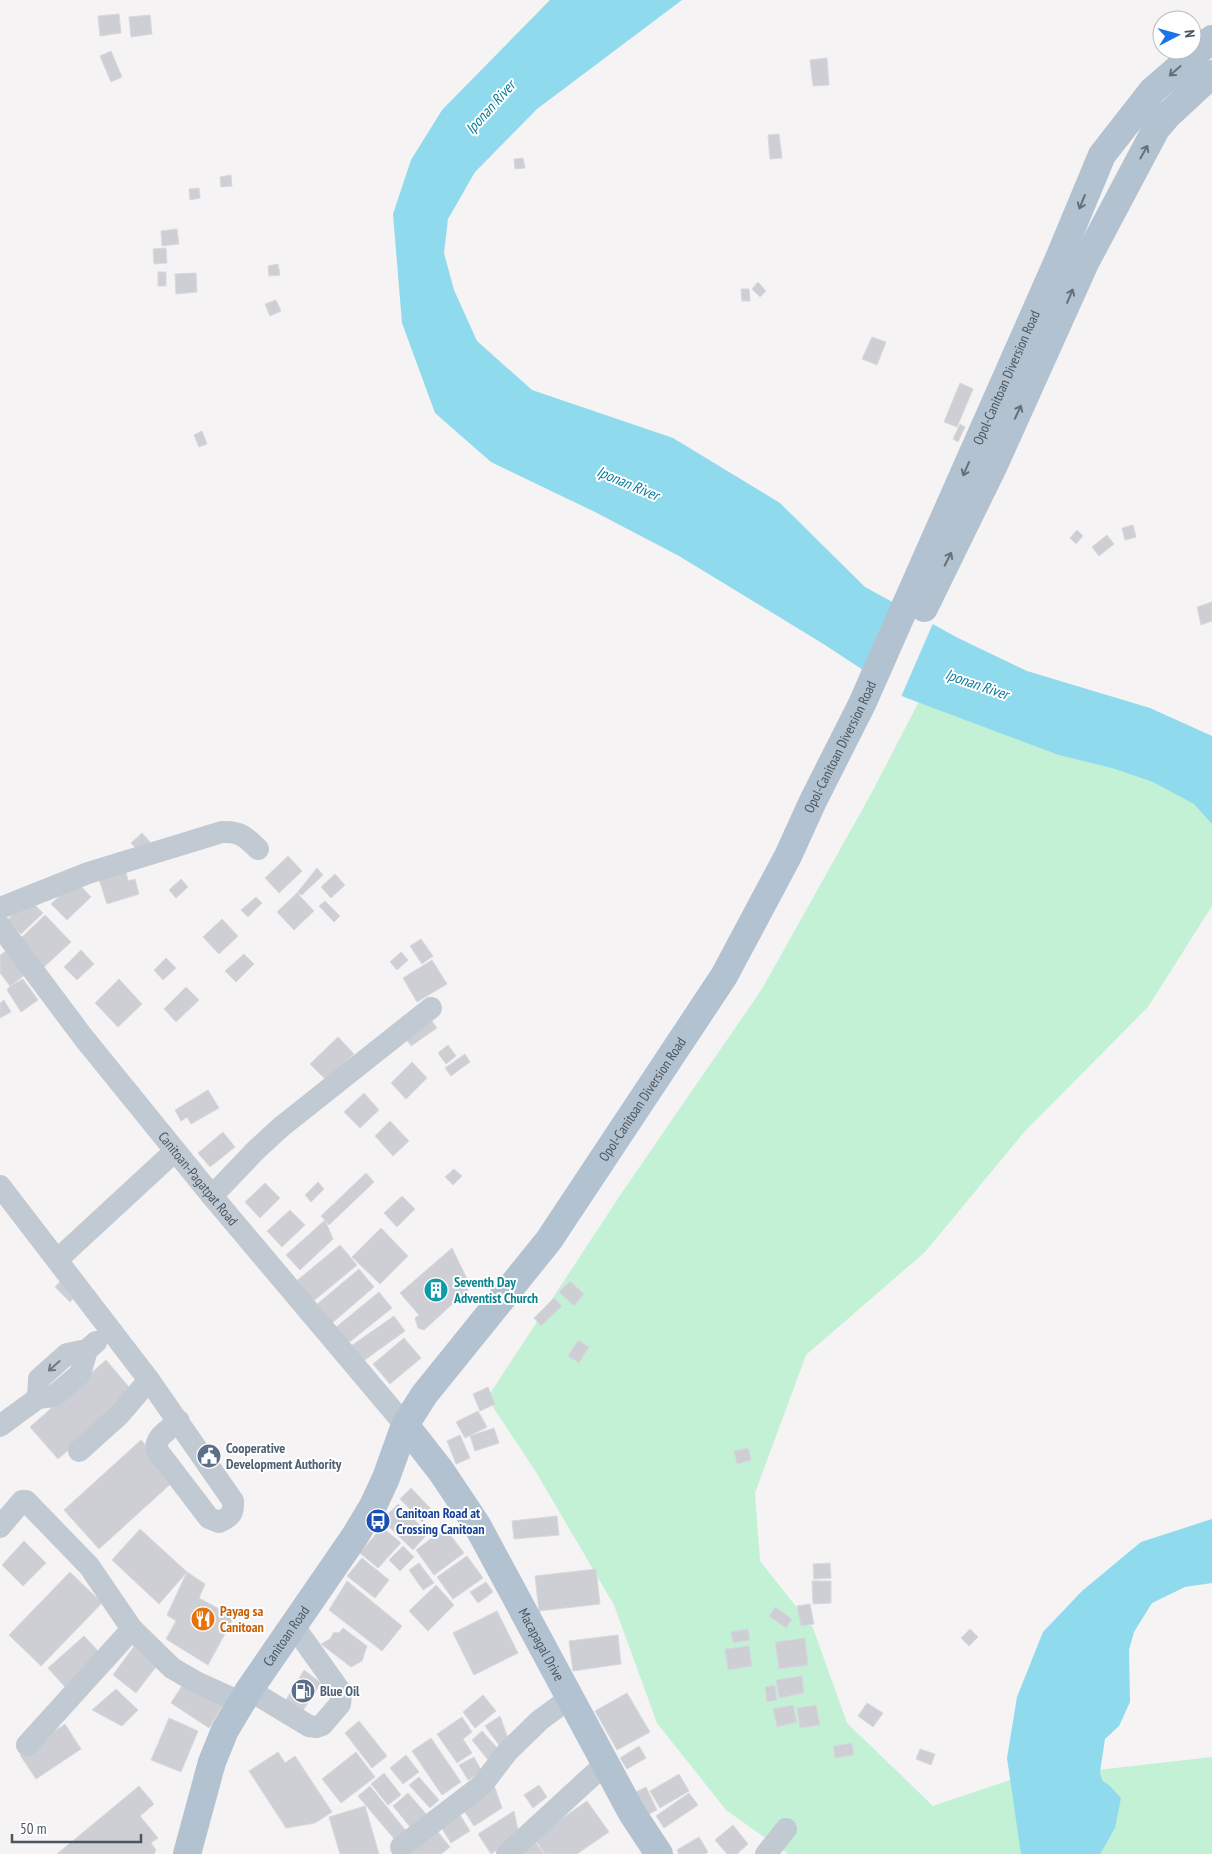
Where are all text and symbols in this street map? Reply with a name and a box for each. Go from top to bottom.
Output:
north arrow [1152,10,1202,60]
text: N [1181,29,1199,38]
one-way arrow [1169,66,1182,77]
water label: Iponan River [461,75,520,138]
one-way arrow [1139,144,1149,159]
one-way arrow [1077,194,1087,209]
one-way arrow [1066,289,1076,304]
street label: Opol-Canitoan Diversion Road [969,308,1044,448]
one-way arrow [1014,405,1024,420]
water label: Iponan River [594,461,664,505]
one-way arrow [961,461,970,476]
one-way arrow [944,552,953,567]
water label: Iponan River [943,664,1013,704]
street label: Opol-Canitoan Diversion Road [800,678,880,816]
street label: Opol-Canitoan Diversion Road [595,1034,690,1165]
street label: Canitoan-Pagatpat Road [154,1128,242,1229]
place label: Seventh Day Adventist Church [453,1273,538,1307]
building icon: Seventh Day Adventist Church [423,1277,449,1303]
one-way arrow [47,1360,60,1372]
place label: Cooperative Development Authority [226,1439,342,1473]
public building icon: Cooperative Development Authority [196,1443,222,1469]
place label: Canitoan Road at Crossing Canitoan [396,1504,485,1538]
bus stop icon: Canitoan Road at Crossing Canitoan [365,1508,391,1534]
place label: Payag sa Canitoan [220,1602,264,1636]
street label: Canitoan Road [259,1602,313,1670]
street label: Macapagal Drive [514,1605,568,1684]
restaurant icon: Payag sa Canitoan [190,1606,216,1632]
fuel station icon: Blue Oil [290,1678,316,1704]
place label: Blue Oil [320,1682,360,1700]
scale bar [12,1812,141,1844]
text: 50 m [20,1819,46,1838]

